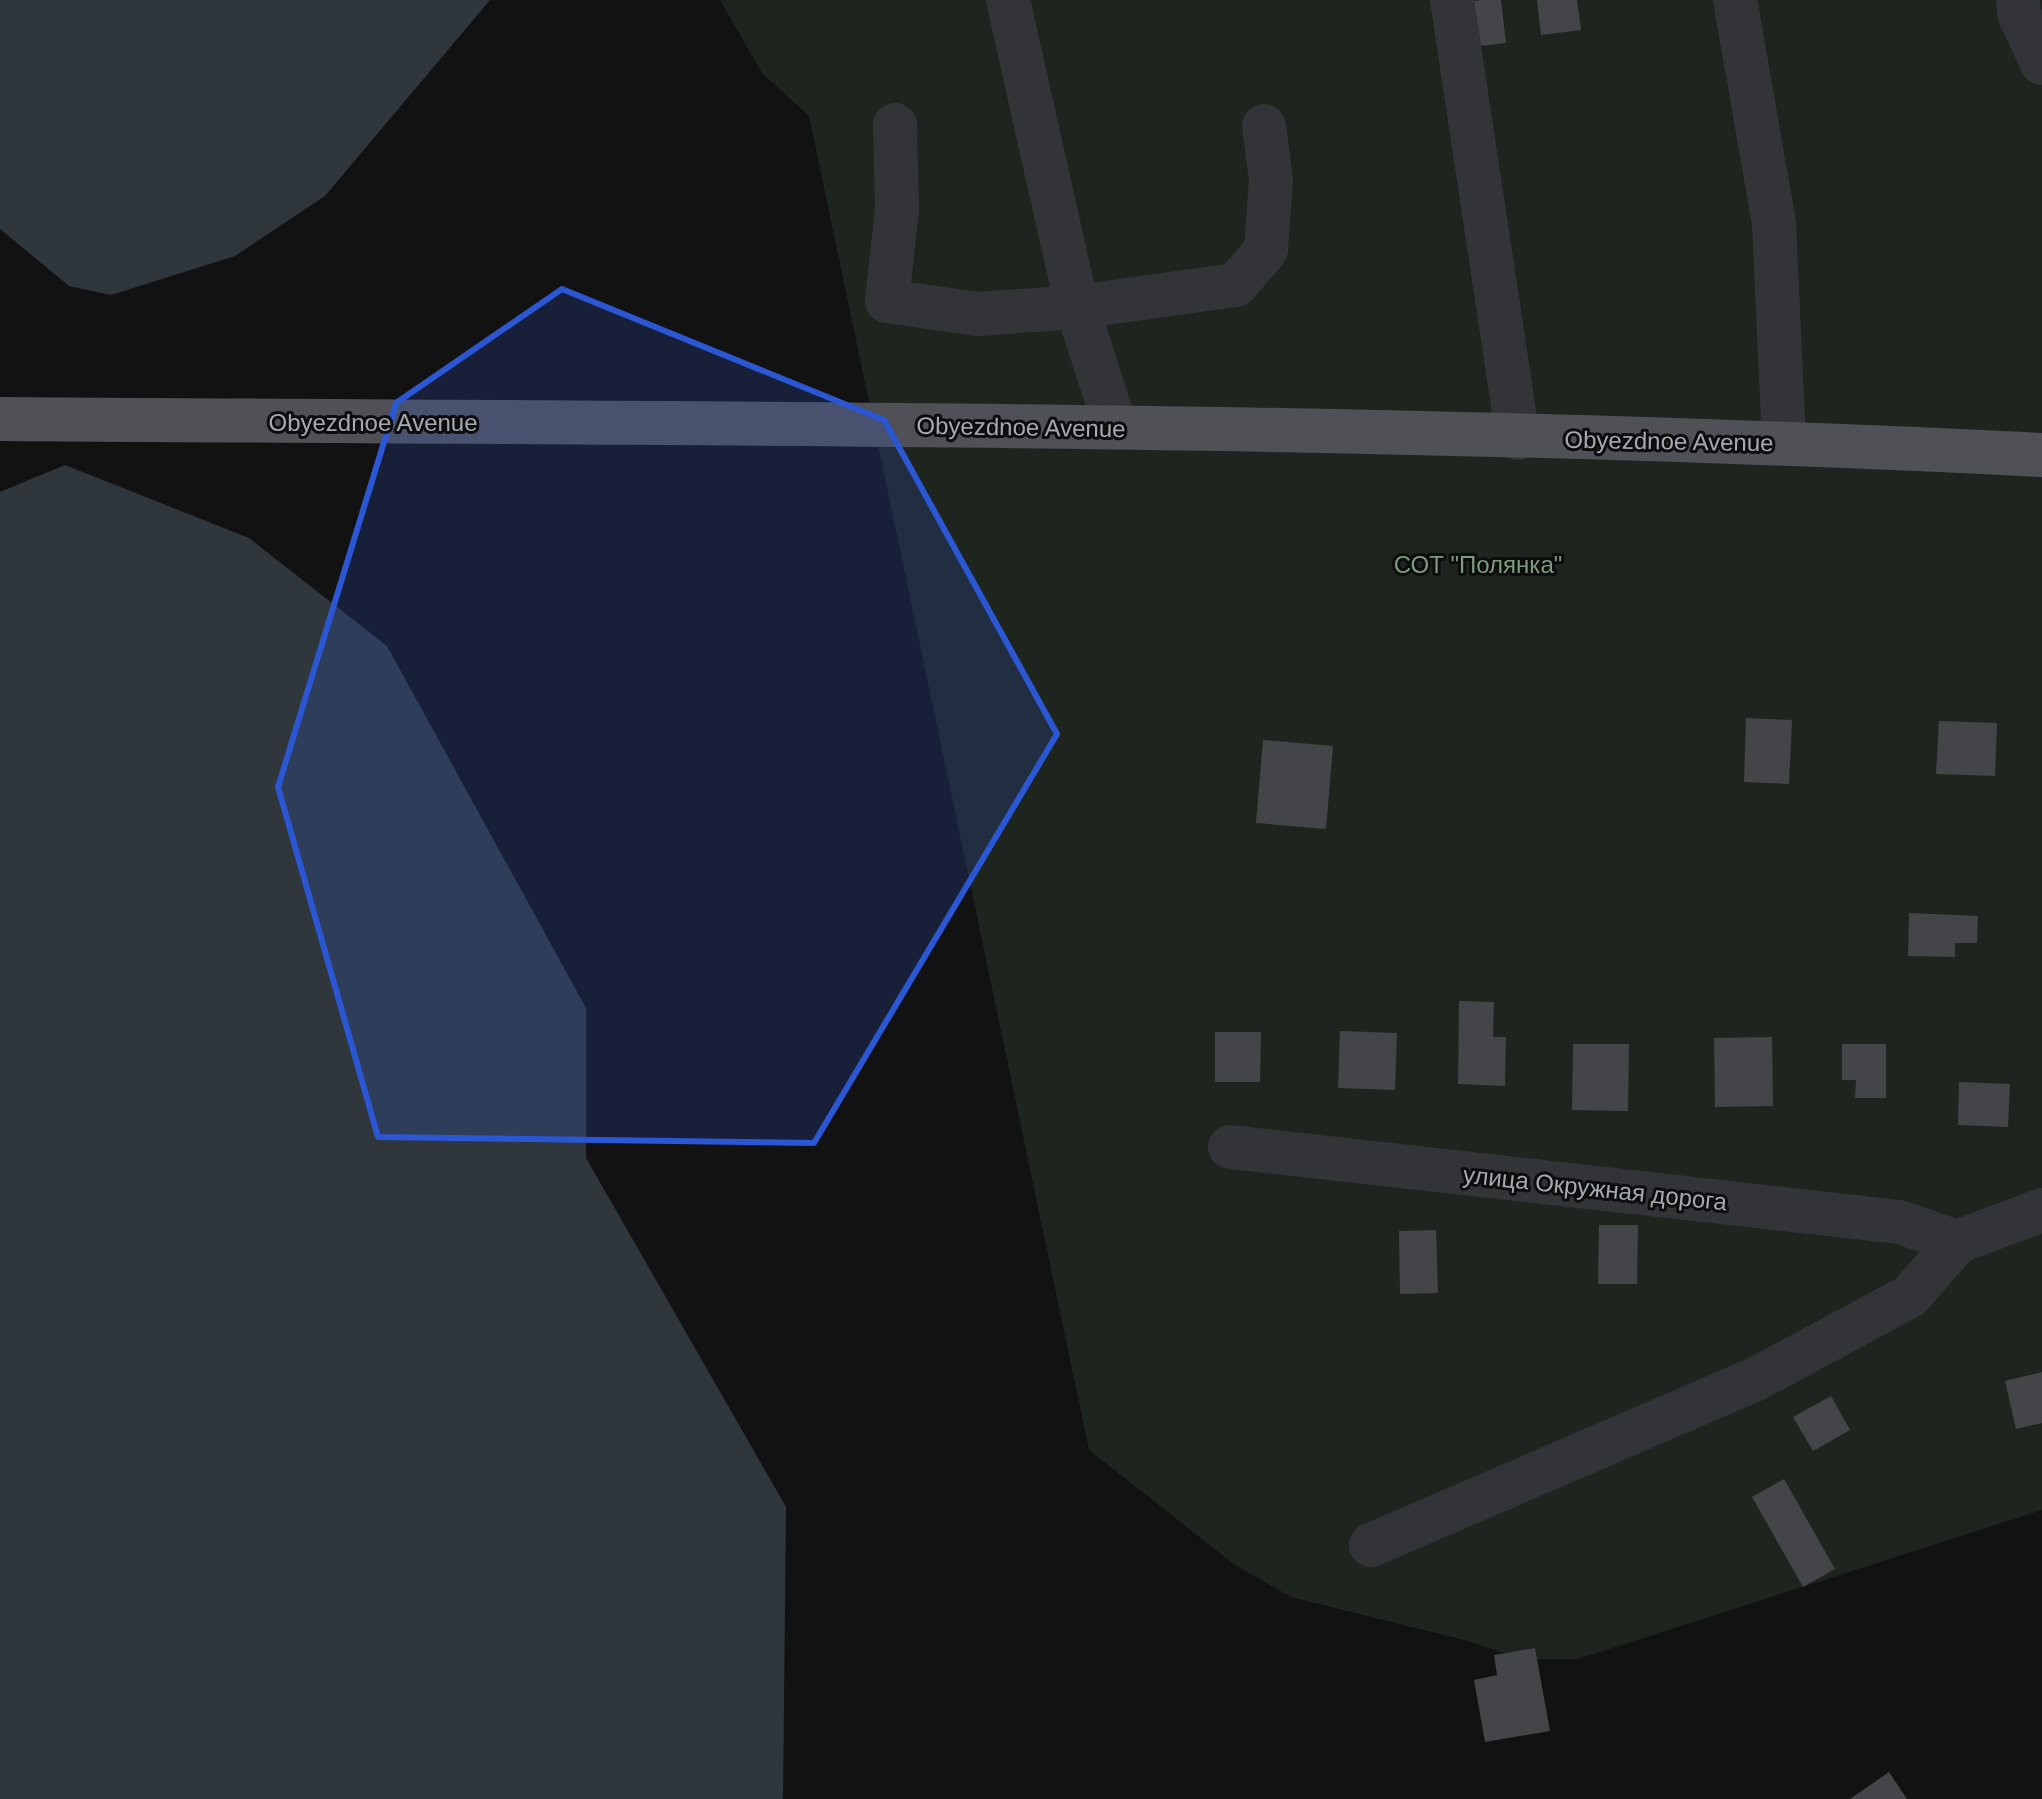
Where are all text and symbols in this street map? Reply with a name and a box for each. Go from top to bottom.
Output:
street label: Obyezdnoe Avenue [268,409,478,436]
street label: Obyezdnoe Avenue [916,412,1126,442]
street label: Obyezdnoe Avenue [1564,426,1774,456]
park label: СОТ "Полянка" [1394,551,1562,578]
street label: улица Окружная дорога [1462,1161,1729,1215]

